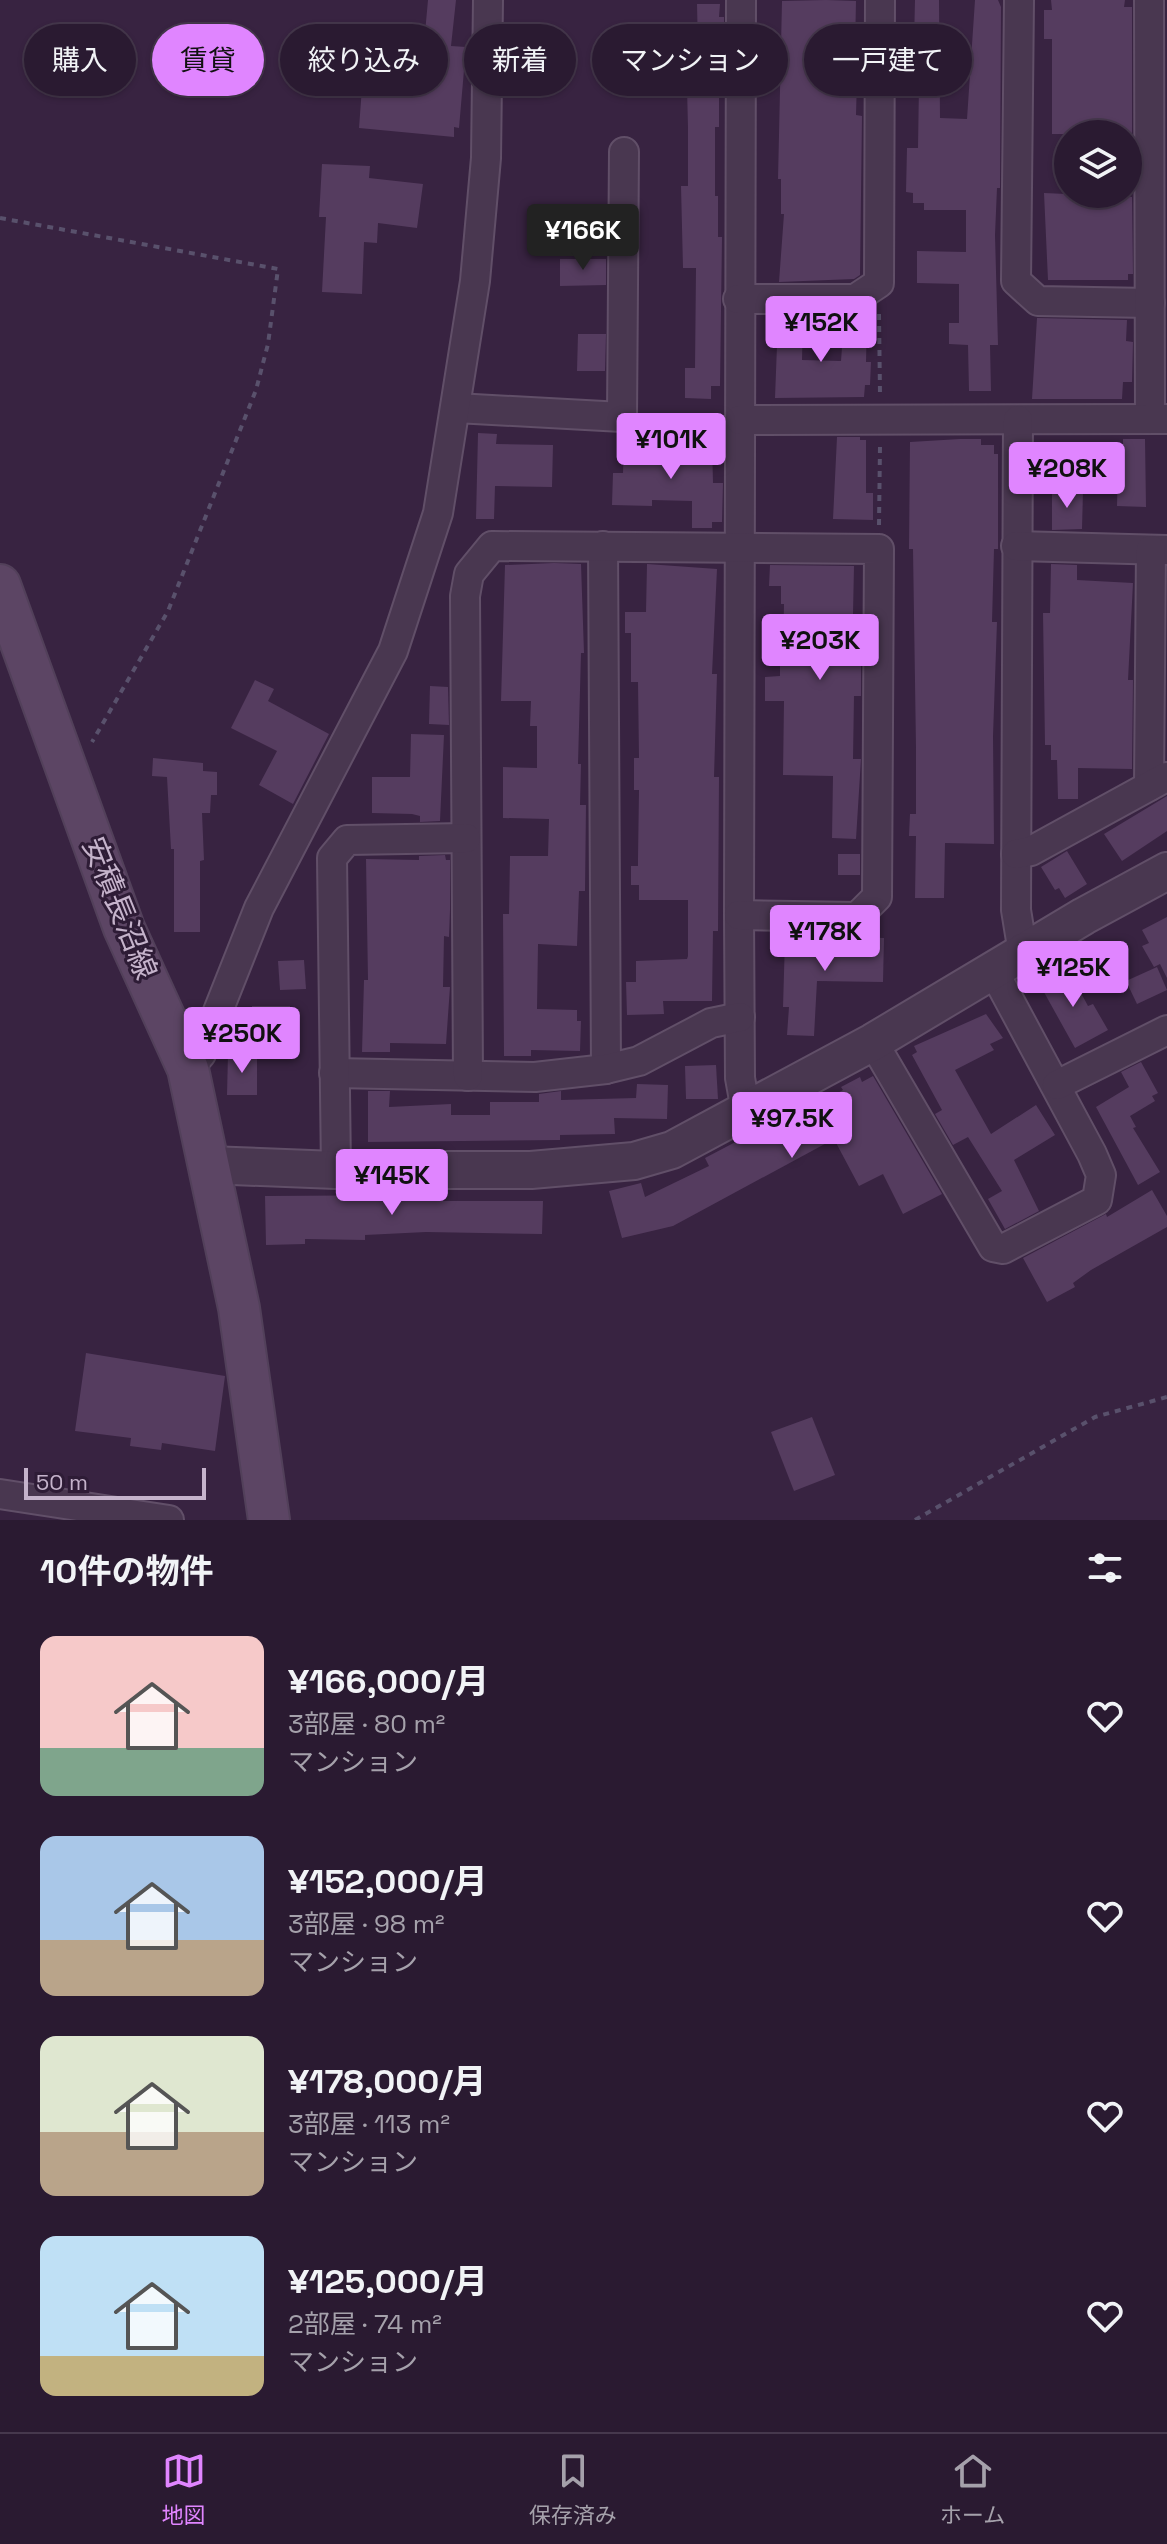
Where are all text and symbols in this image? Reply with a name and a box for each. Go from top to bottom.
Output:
chip: 購入 [24,24,136,96]
chip: 賃貸 [152,24,264,96]
chip: 絞り込み [280,24,448,96]
chip: 新着 [464,24,576,96]
chip: マンション [592,24,788,96]
chip: 一戸建て [804,24,972,96]
map controls [1054,120,1142,208]
button: layers [1054,120,1142,208]
pin: ¥166K [527,204,639,272]
text: ¥166K [545,213,621,247]
pin: ¥152K [765,296,877,364]
text: ¥152K [784,305,858,339]
pin: ¥101K [615,413,727,481]
text: ¥101K [635,422,707,456]
pin: ¥208K [1011,442,1123,510]
text: ¥208K [1027,451,1107,485]
pin: ¥203K [764,614,876,682]
text: ¥203K [780,623,860,657]
street label: 安積長沼線 [74,831,166,985]
pin: ¥178K [769,905,881,973]
text: ¥178K [788,914,862,948]
pin: ¥125K [1017,941,1129,1009]
text: ¥125K [1035,950,1111,984]
pin: ¥250K [186,1007,298,1075]
text: ¥250K [202,1016,282,1050]
pin: ¥97.5K [727,1092,857,1160]
text: ¥97.5K [750,1101,834,1135]
pin: ¥145K [336,1149,448,1217]
text: ¥145K [354,1158,430,1192]
scale bar [24,1464,206,1500]
text: 50 m [36,1468,88,1496]
icon: filters [1083,1546,1127,1590]
text: 10件の物件 [40,1550,213,1593]
text: ¥166,000/月 [288,1660,489,1703]
icon: home [104,1668,200,1764]
icon: heart [1083,1694,1127,1738]
text: 3部屋 · 80 m² [288,1707,445,1741]
text: マンション [288,1745,418,1779]
text: ¥152,000/月 [288,1860,488,1903]
icon: home [104,1868,200,1964]
icon: heart [1083,1894,1127,1938]
text: 3部屋 · 98 m² [288,1907,445,1941]
text: マンション [288,1945,418,1979]
text: ¥178,000/月 [288,2060,487,2103]
icon: home [104,2068,200,2164]
icon: heart [1083,2094,1127,2138]
text: 3部屋 · 113 m² [288,2107,450,2141]
text: マンション [288,2145,418,2179]
text: ¥125,000/月 [288,2260,488,2303]
icon: home [104,2268,200,2364]
icon: heart [1083,2294,1127,2338]
text: 2部屋 · 74 m² [288,2307,442,2341]
text: マンション [288,2345,418,2379]
tab: 地図 [162,2449,206,2529]
tab: 保存済み [529,2449,617,2529]
tab: ホーム [940,2449,1005,2529]

